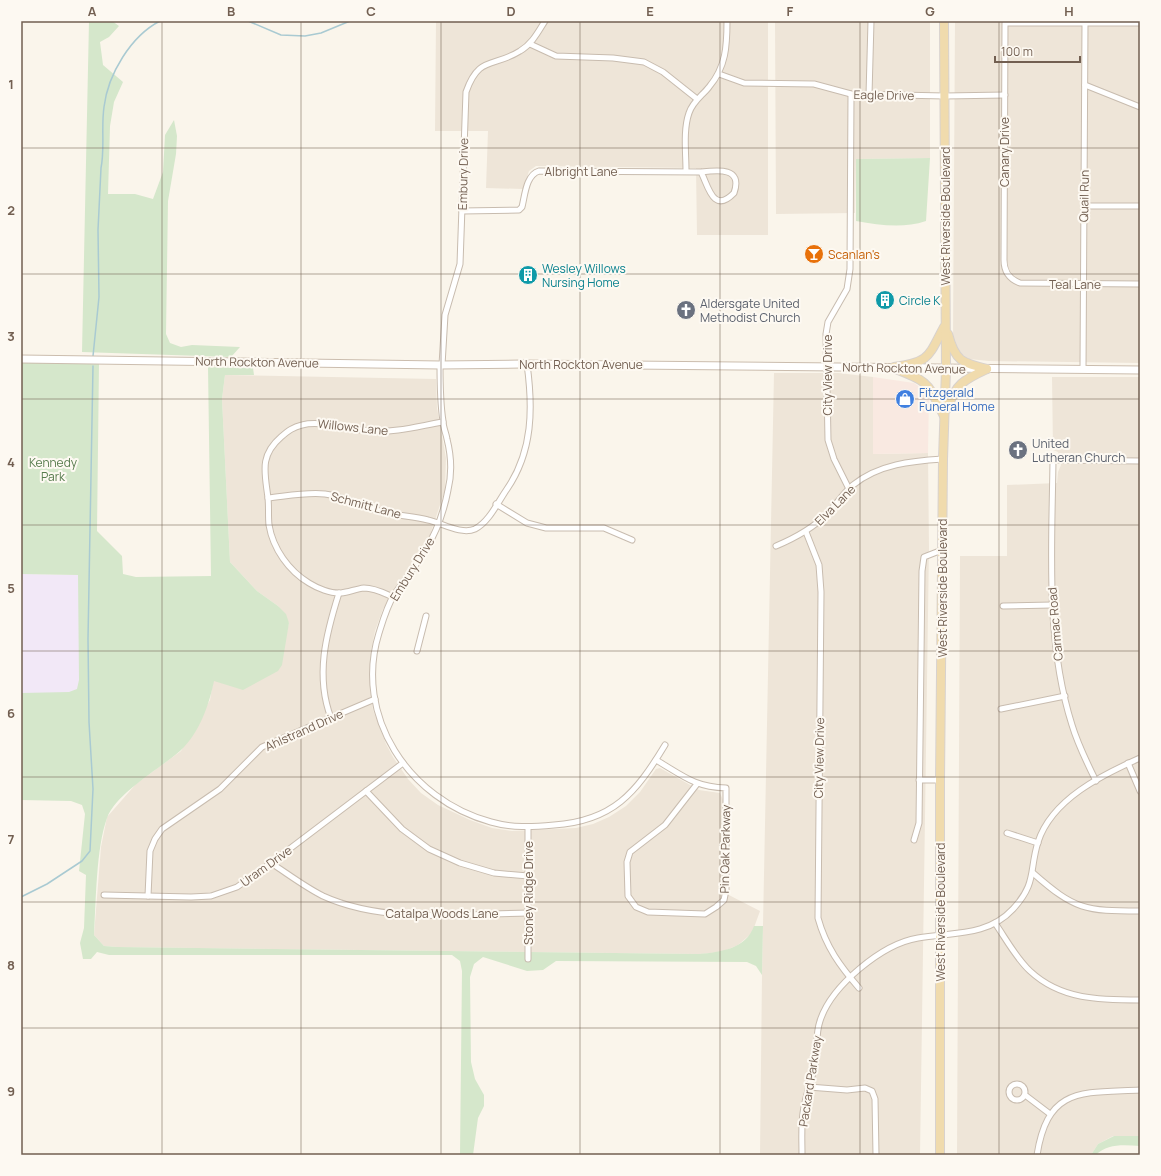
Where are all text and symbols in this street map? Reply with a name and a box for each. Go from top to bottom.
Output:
text: A [88,2,97,20]
text: B [227,2,235,20]
text: C [366,2,376,20]
text: D [506,2,516,20]
text: E [646,2,654,20]
text: F [787,2,794,20]
text: G [925,2,935,20]
text: H [1064,2,1074,20]
scale bar [995,38,1080,64]
text: 100 m [1001,43,1033,60]
text: 1 [8,75,14,93]
street label: Eagle Drive [853,86,915,104]
street label: Canary Drive [996,117,1013,187]
street label: Embury Drive [454,138,472,210]
street label: West Riverside Boulevard [937,147,954,285]
street label: Albright Lane [545,163,617,180]
street label: Quail Run [1075,170,1093,222]
text: 2 [7,201,15,219]
bar icon: Scanlan's [803,243,825,265]
place label: Scanlan's [828,246,880,263]
place label: Wesley Willows Nursing Home [542,260,626,291]
building icon: Wesley Willows Nursing Home [517,264,539,286]
street label: Teal Lane [1049,276,1101,293]
building icon: Circle K [874,289,896,311]
place label: Circle K [899,292,941,309]
place label: Aldersgate United Methodist Church [700,295,800,326]
church icon: Aldersgate United Methodist Church [675,299,697,321]
text: 3 [7,327,15,345]
street label: City View Drive [819,335,836,416]
street label: North Rockton Avenue [195,352,319,372]
street label: North Rockton Avenue [519,356,643,373]
street label: North Rockton Avenue [842,358,966,378]
place label: Fitzgerald Funeral Home [919,384,995,415]
shop icon: Fitzgerald Funeral Home [894,388,916,410]
street label: Willows Lane [317,415,389,439]
place label: United Lutheran Church [1032,435,1125,466]
church icon: United Lutheran Church [1007,439,1029,461]
text: 4 [7,453,15,471]
park label: Kennedy Park [29,454,78,485]
street label: Elva Lane [811,481,859,529]
street label: Schmitt Lane [329,487,403,523]
street label: West Riverside Boulevard [934,519,951,657]
street label: Embury Drive [386,534,438,604]
text: 5 [7,579,15,597]
street label: Carmac Road [1043,586,1067,662]
text: 6 [7,704,15,722]
street label: Ahlstrand Drive [262,705,346,755]
street label: City View Drive [810,717,828,799]
street label: Pin Oak Parkway [716,804,734,893]
text: 7 [8,830,15,848]
street label: Stoney Ridge Drive [520,841,537,945]
street label: Uram Drive [237,842,295,890]
street label: West Riverside Boulevard [932,843,949,981]
street label: Catalpa Woods Lane [385,905,499,922]
text: 8 [7,956,15,974]
street label: Packard Parkway [794,1034,826,1128]
text: 9 [7,1082,15,1100]

